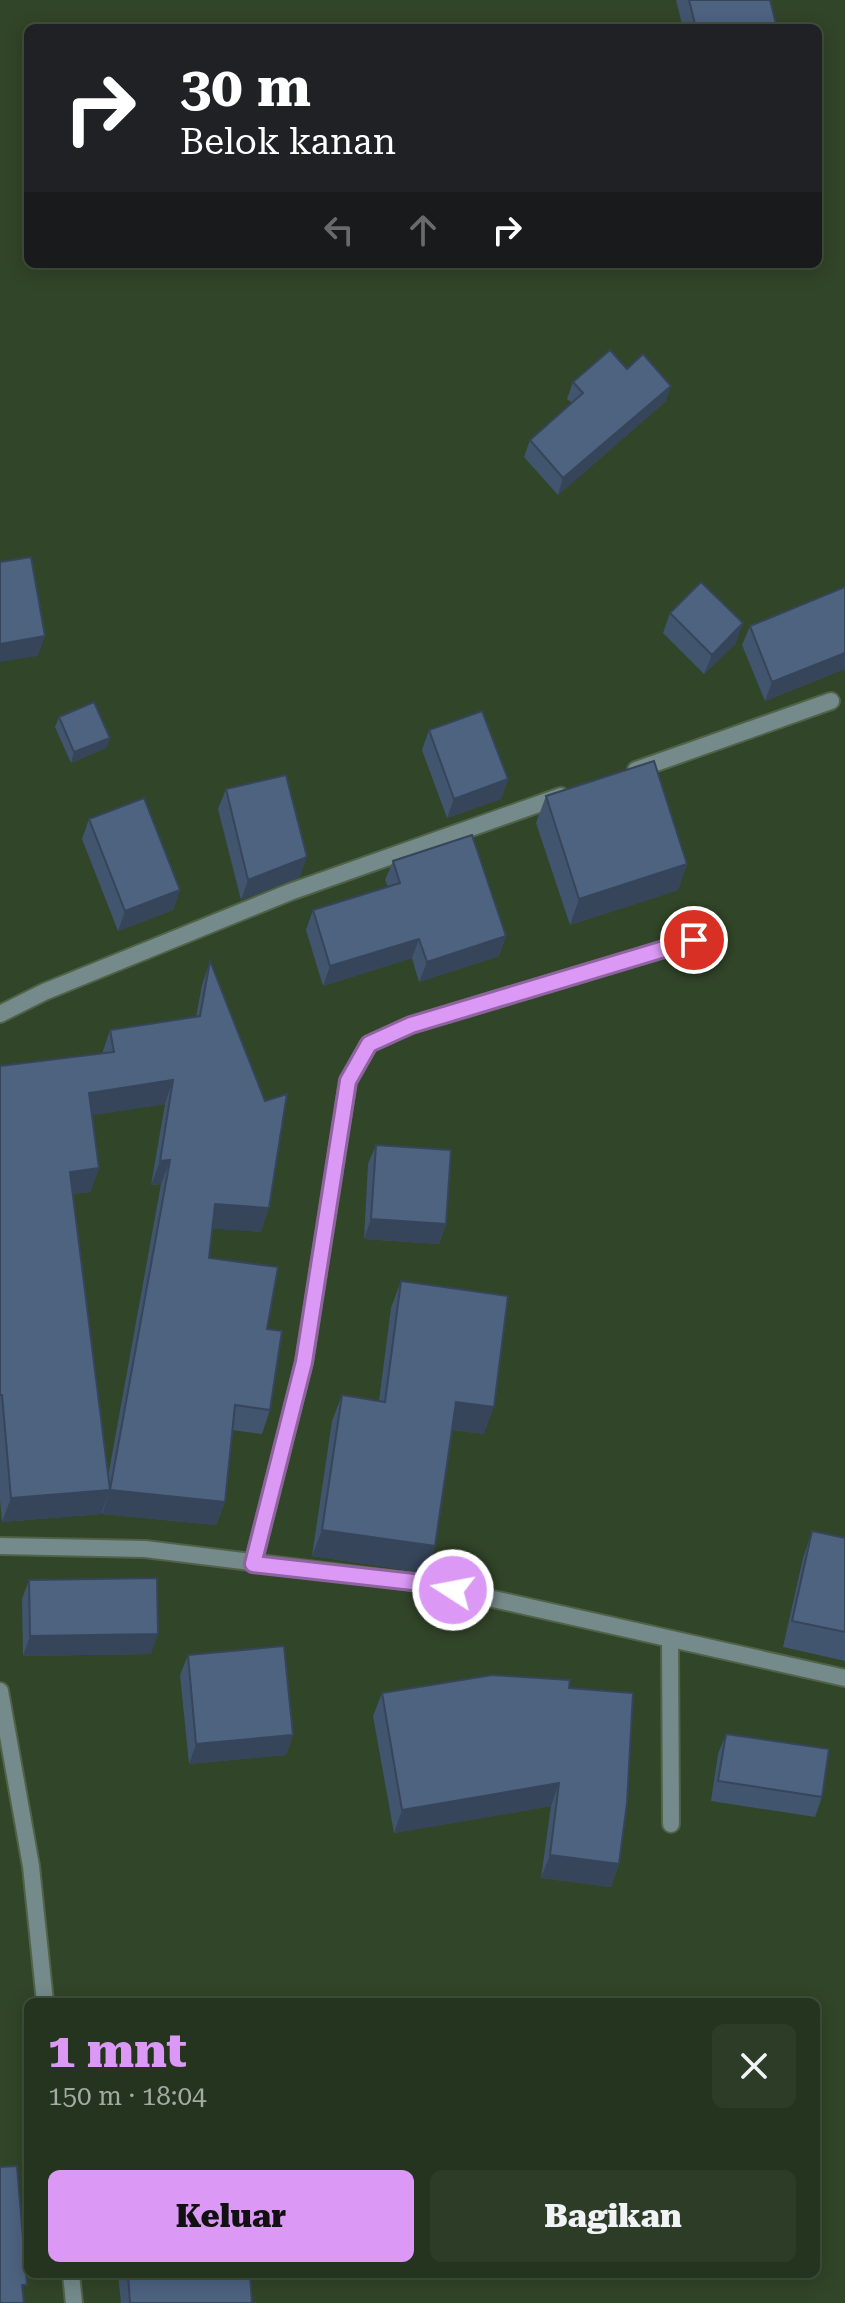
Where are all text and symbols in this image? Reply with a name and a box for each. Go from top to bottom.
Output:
text: 30 m [180,54,311,120]
icon: right [48,56,152,160]
text: Belok kanan [180,121,396,163]
icon: left [317,208,361,252]
icon: ahead [401,208,445,252]
icon: right [485,208,529,252]
pin [660,906,728,974]
icon: arrive [672,918,716,962]
position arrow [411,1548,495,1632]
text: 1 mnt [48,2023,187,2079]
button: close [712,2024,796,2108]
text: 150 m · 18:04 [48,2081,207,2111]
button: Keluar [48,2170,414,2262]
button: Bagikan [430,2170,796,2262]

